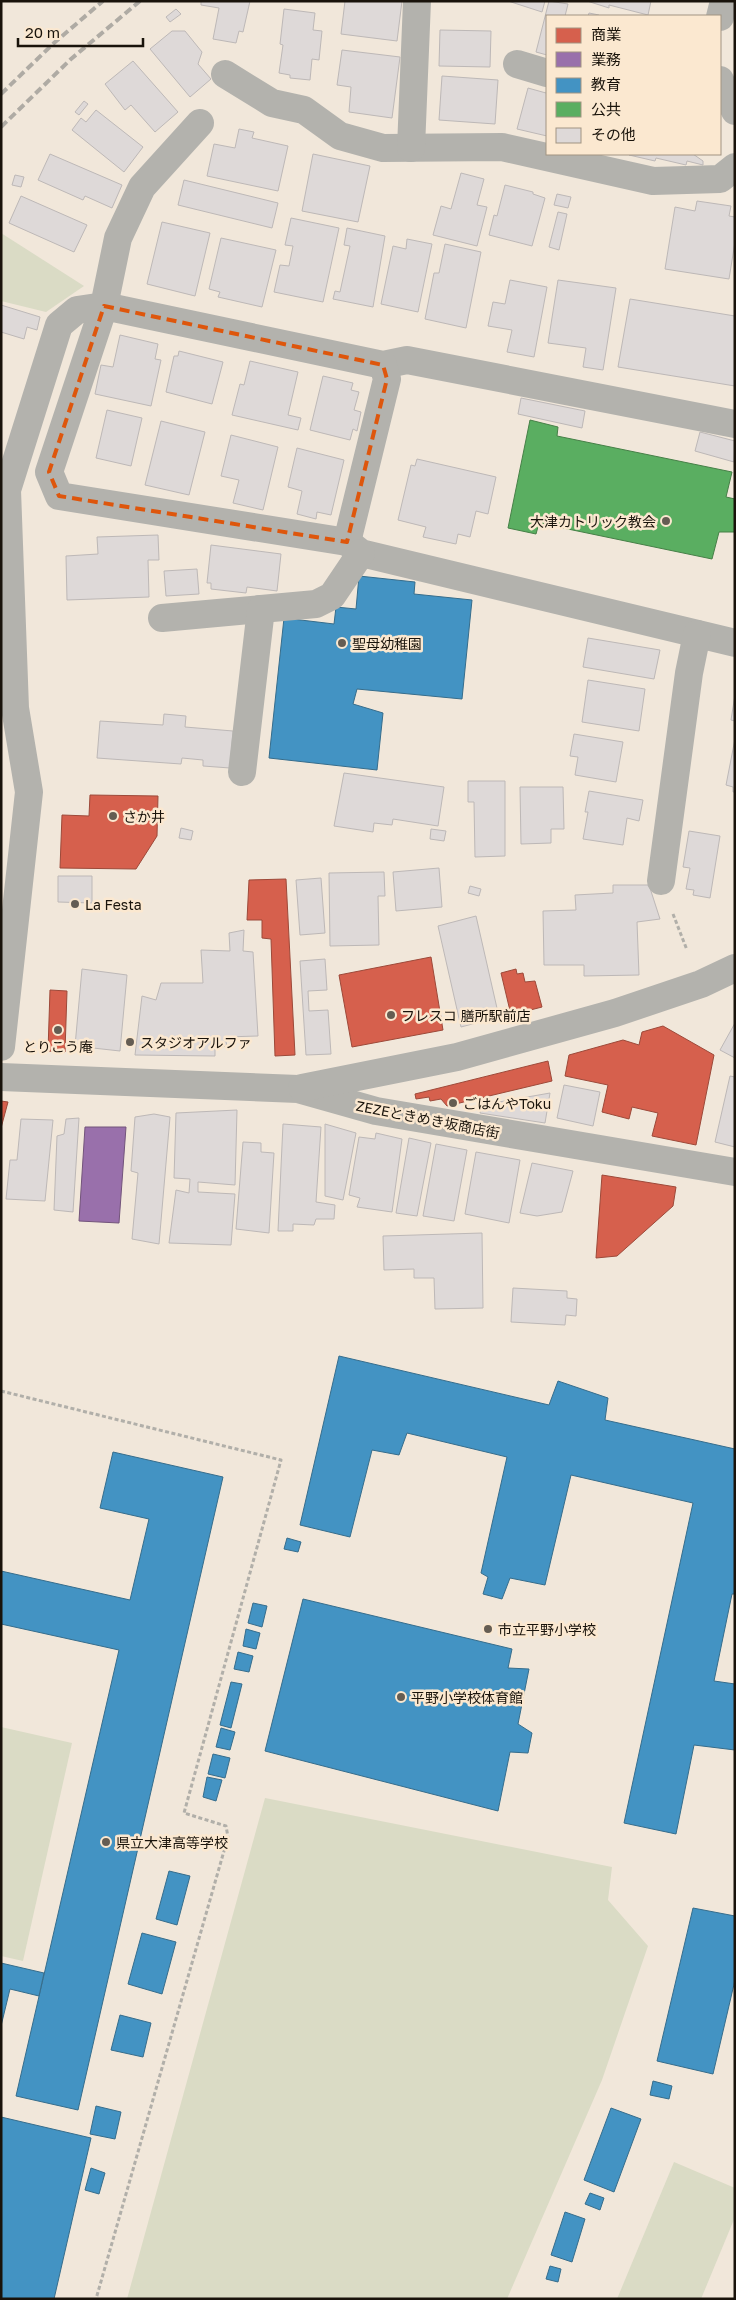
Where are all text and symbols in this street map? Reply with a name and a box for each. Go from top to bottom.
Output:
scale bar [18,15,142,47]
legend [546,15,721,155]
text: 20 m [25,23,60,41]
text: 商業 [591,25,621,43]
text: 業務 [591,50,621,68]
text: 教育 [591,75,621,93]
text: 公共 [591,100,621,118]
text: その他 [591,125,636,143]
place label: 大津カトリック教会 [530,513,656,530]
marker: 大津カトリック教会 [660,515,672,527]
place label: 聖母幼稚園 [352,635,422,652]
marker: 聖母幼稚園 [336,637,348,649]
place label: さか井 [123,808,165,825]
marker: さか井 [107,810,119,822]
place label: La Festa [85,896,142,913]
marker: La Festa [69,898,81,910]
place label: フレスコ 膳所駅前店 [401,1007,531,1024]
marker: フレスコ 膳所駅前店 [385,1009,397,1021]
marker: とりこう庵 [52,1024,64,1036]
place label: スタジオアルファ [140,1034,252,1051]
marker: スタジオアルファ [124,1036,136,1048]
place label: とりこう庵 [23,1038,93,1055]
place label: ごはんやToku [463,1095,551,1112]
street label: ZEZEときめき坂商店街 [355,1097,501,1141]
marker: ごはんやToku [447,1097,459,1109]
place label: 市立平野小学校 [498,1621,596,1638]
marker: 市立平野小学校 [482,1623,494,1635]
place label: 平野小学校体育館 [411,1689,523,1706]
marker: 平野小学校体育館 [395,1691,407,1703]
place label: 県立大津高等学校 [116,1834,228,1851]
marker: 県立大津高等学校 [100,1836,112,1848]

